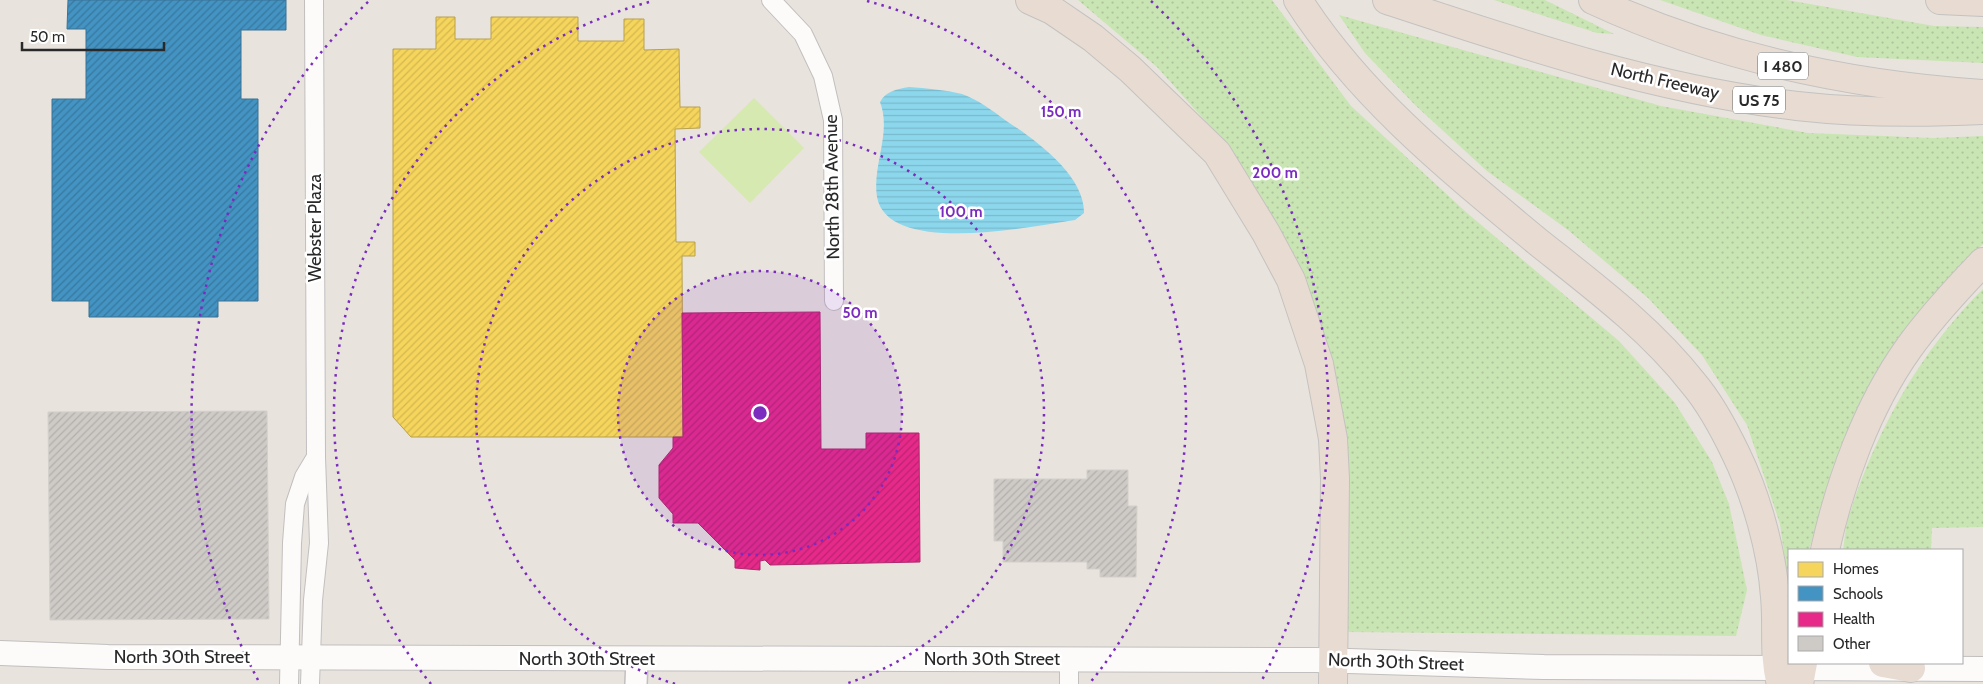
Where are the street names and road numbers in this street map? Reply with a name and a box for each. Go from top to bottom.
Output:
road number: I 480 [1758,52,1808,80]
street label: North Freeway [1609,58,1721,104]
road number: US 75 [1733,86,1785,114]
street label: North 28th Avenue [820,114,844,260]
street label: Webster Plaza [304,174,326,282]
street label: North 30th Street [114,646,250,668]
street label: North 30th Street [519,648,655,670]
street label: North 30th Street [924,648,1060,670]
street label: North 30th Street [1327,649,1465,675]

